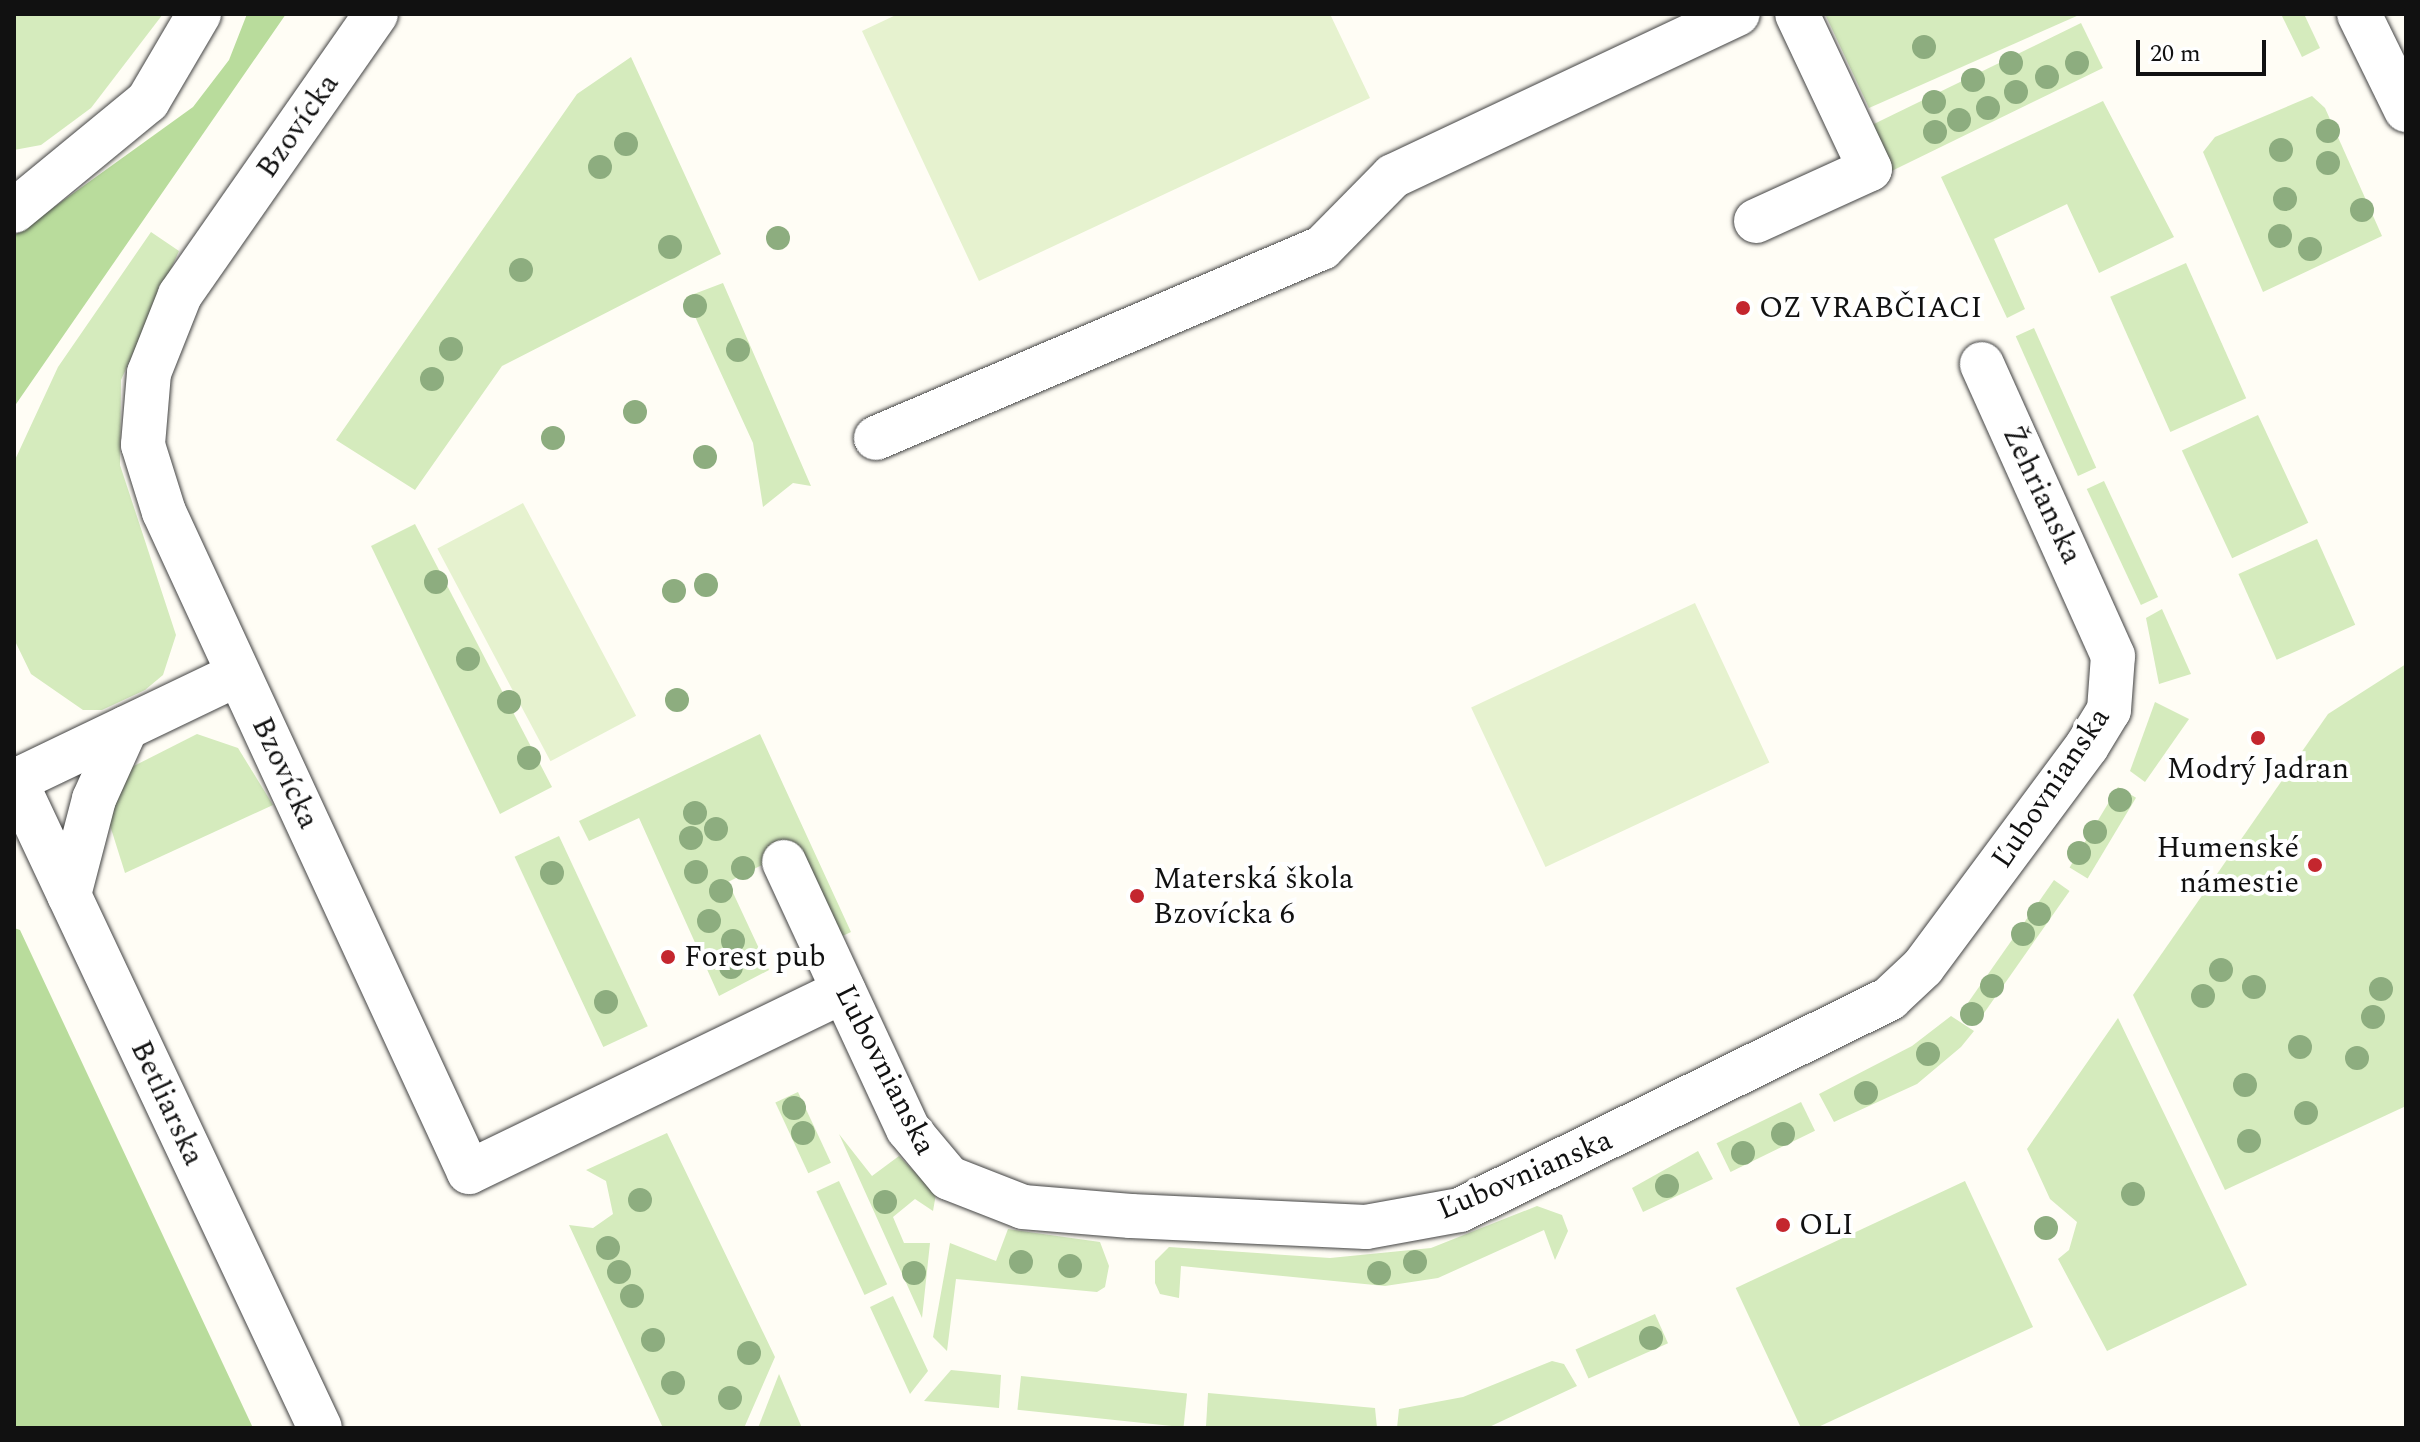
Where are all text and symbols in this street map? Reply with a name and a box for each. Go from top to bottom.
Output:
scale bar [2140,24,2270,74]
text: 20 m [2150,36,2201,72]
street label: Bzovícka [249,67,347,185]
place label: OZ VRABČIACI [1759,290,1982,326]
marker: OZ VRABČIACI [1734,299,1752,317]
street label: Žehrianska [1994,420,2090,570]
street label: Ľubovnianska [1984,701,2118,875]
street label: Bzovícka [243,711,327,835]
marker: Modrý Jadran [2249,729,2267,747]
place label: Modrý Jadran [2167,751,2349,787]
place label: Humenské námestie [2156,830,2299,900]
marker: Humenské námestie [2306,856,2324,874]
place label: Materská škola Bzovícka 6 [1153,861,1354,932]
marker: Materská škola Bzovícka 6 [1128,887,1146,905]
place label: Forest pub [684,939,826,975]
marker: Forest pub [659,948,677,966]
street label: Ľubovnianska [827,979,943,1161]
street label: Betliarska [122,1035,212,1171]
street label: Ľubovnianska [1432,1122,1618,1228]
place label: OLI [1799,1207,1854,1243]
marker: OLI [1774,1216,1792,1234]

